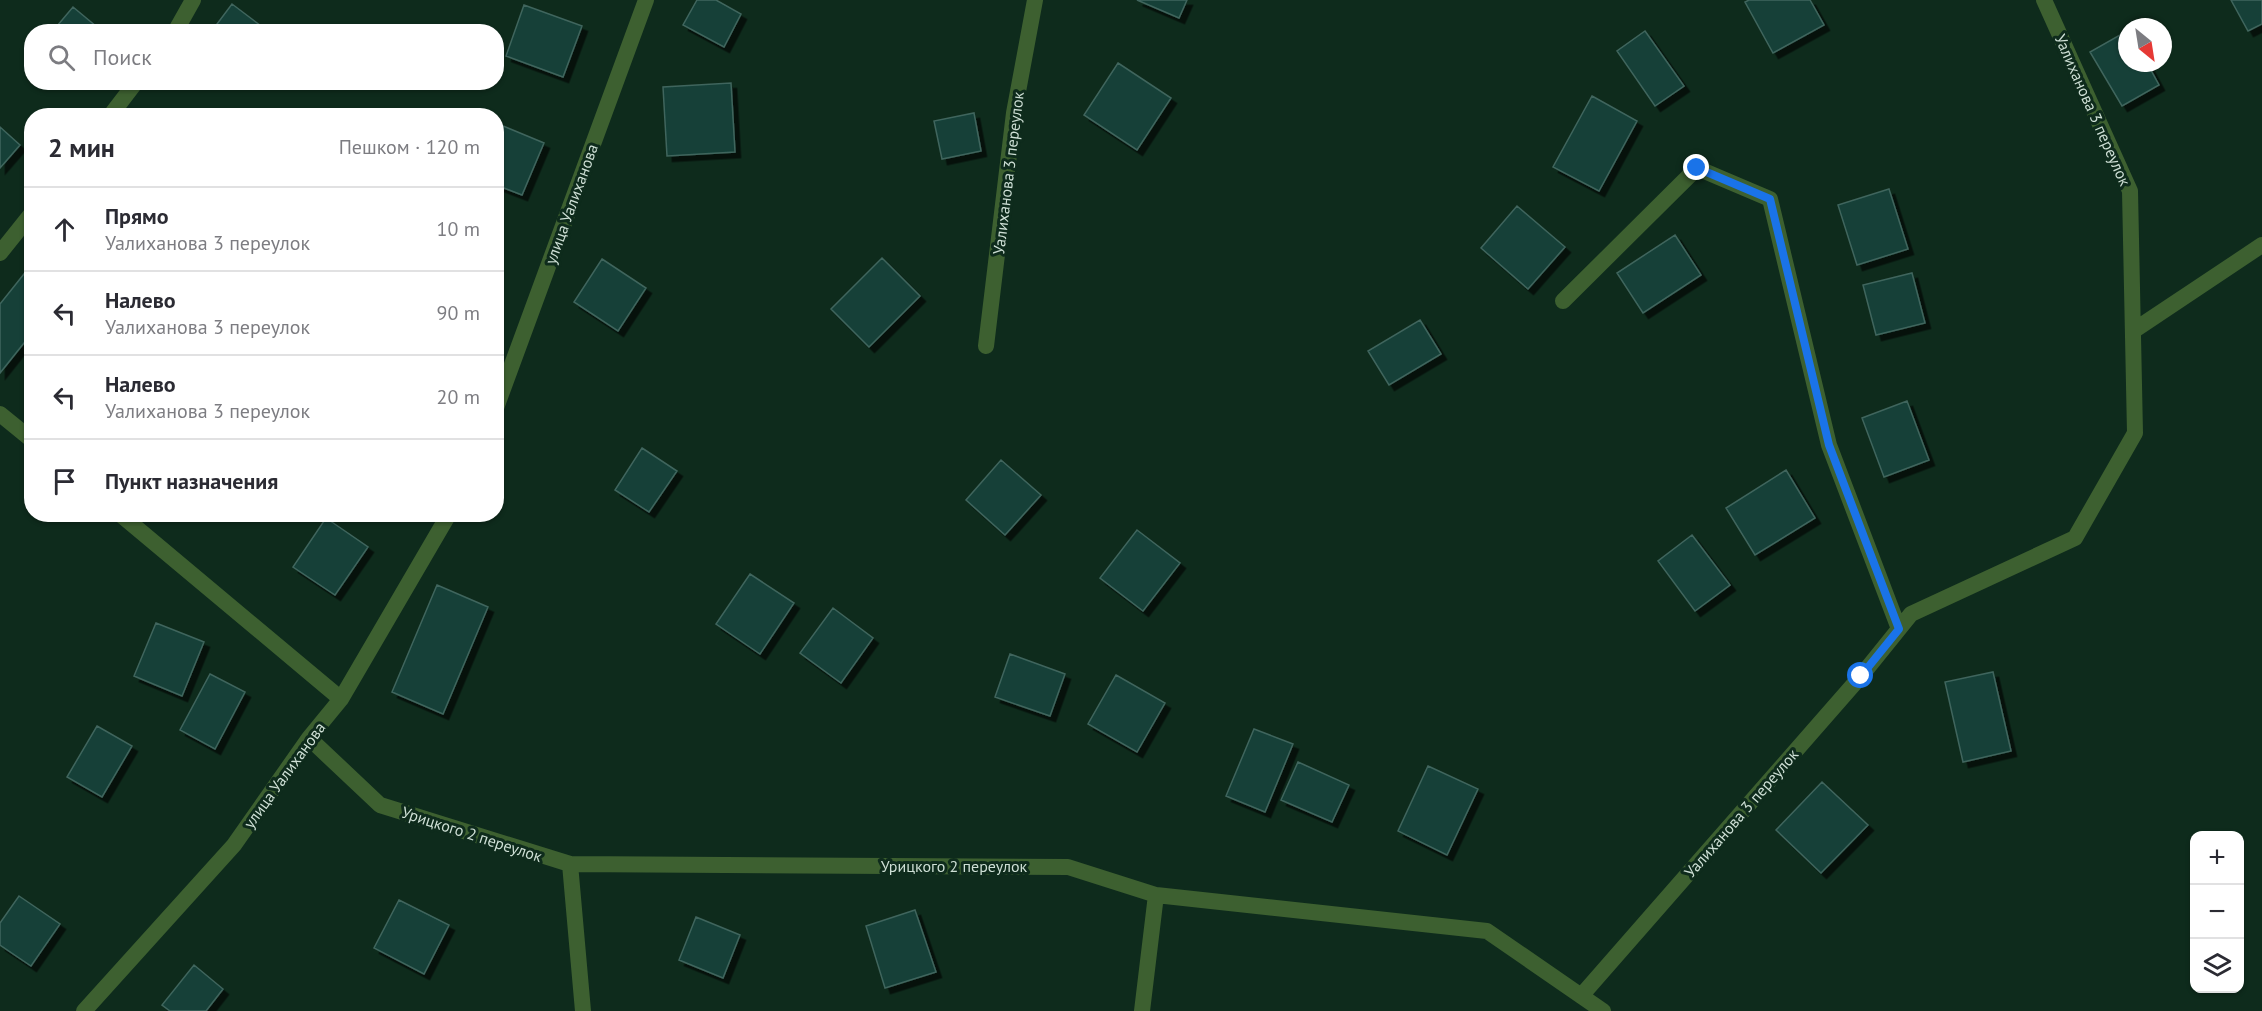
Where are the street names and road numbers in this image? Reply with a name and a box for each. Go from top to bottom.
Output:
street label: Уалиханова 3 переулок [2051,31,2136,189]
street label: Уалиханова 3 переулок [988,90,1028,256]
street label: улица Уалиханова [540,141,602,267]
street label: улица Уалиханова [239,718,329,832]
street label: Уалиханова 3 переулок [1680,744,1803,881]
street label: Урицкого 2 переулок [399,802,545,866]
street label: Урицкого 2 переулок [881,856,1028,876]

